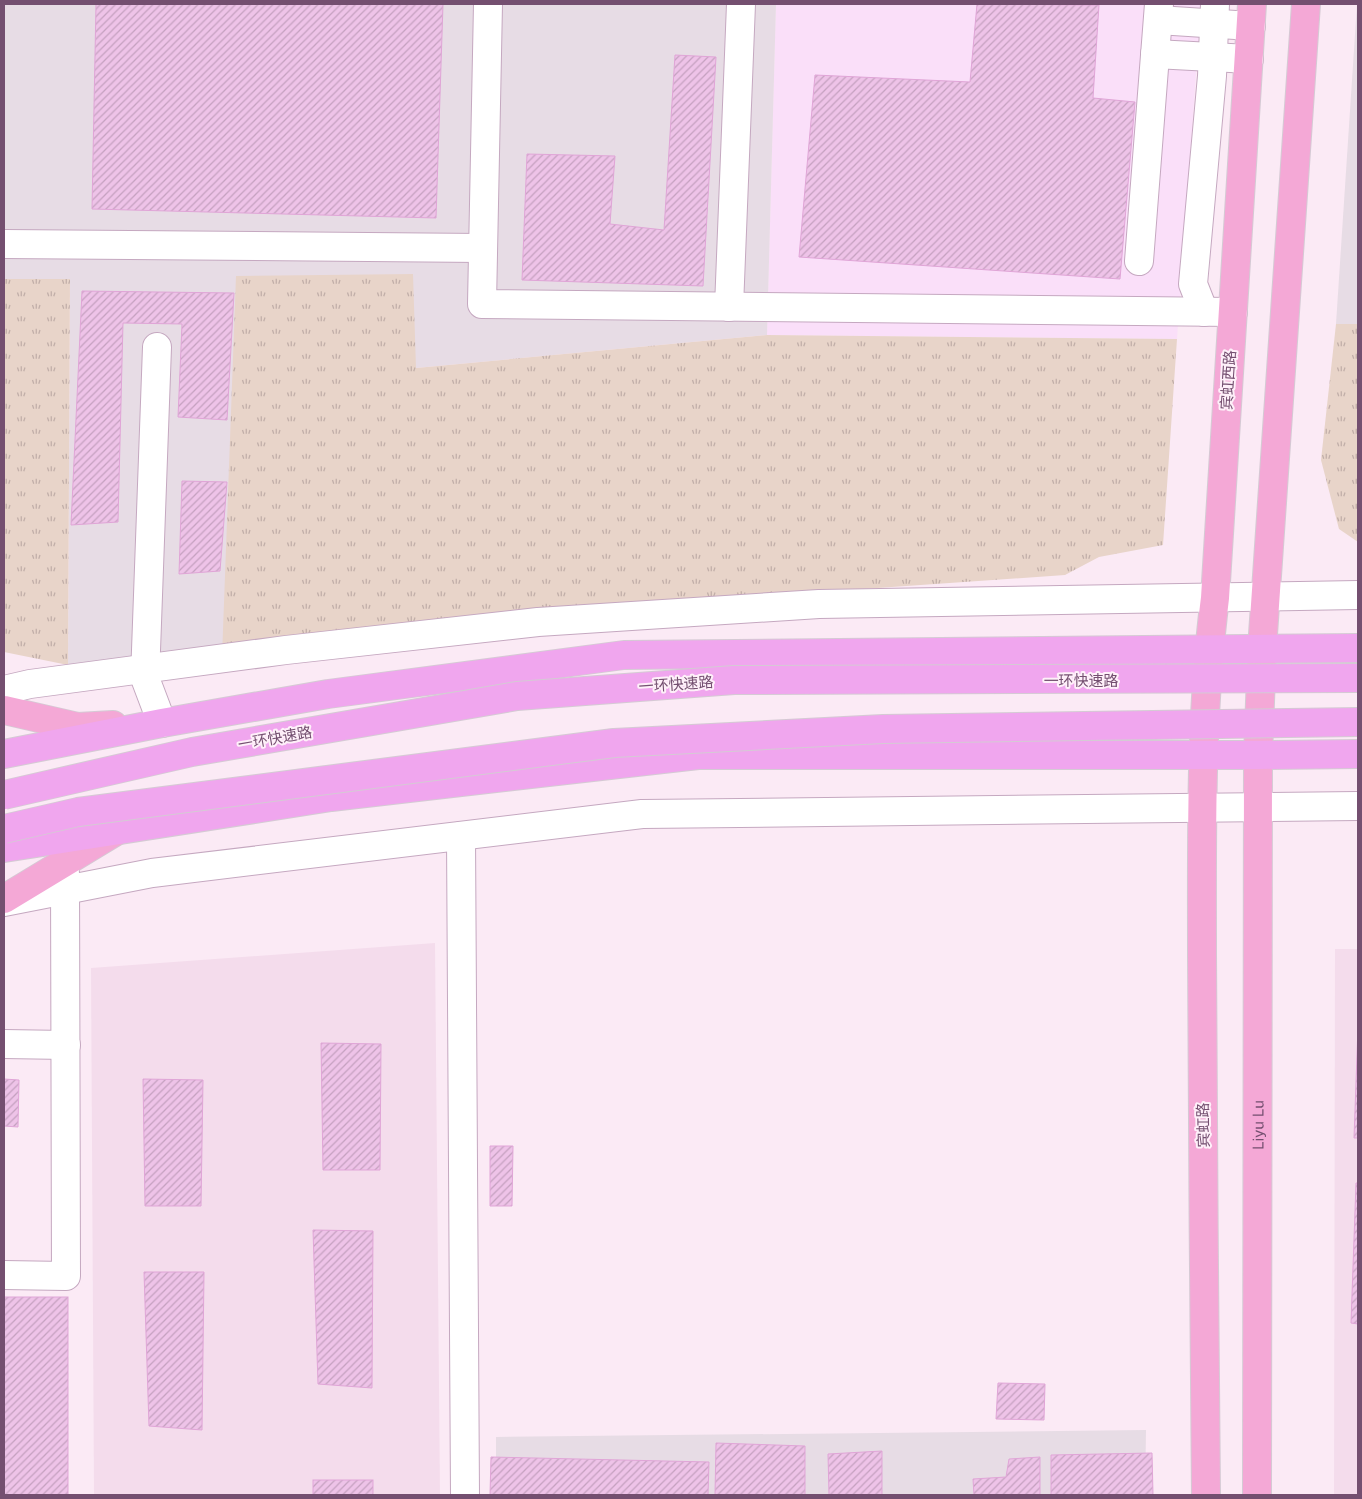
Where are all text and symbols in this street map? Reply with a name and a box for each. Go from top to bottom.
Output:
street label: 宾虹西路 [1217,349,1239,411]
street label: 一环快速路 [1043,672,1119,689]
street label: 一环快速路 [638,673,714,695]
street label: 一环快速路 [237,723,313,753]
street label: Liyu Lu [1249,1100,1266,1150]
street label: 宾虹路 [1194,1102,1212,1148]

